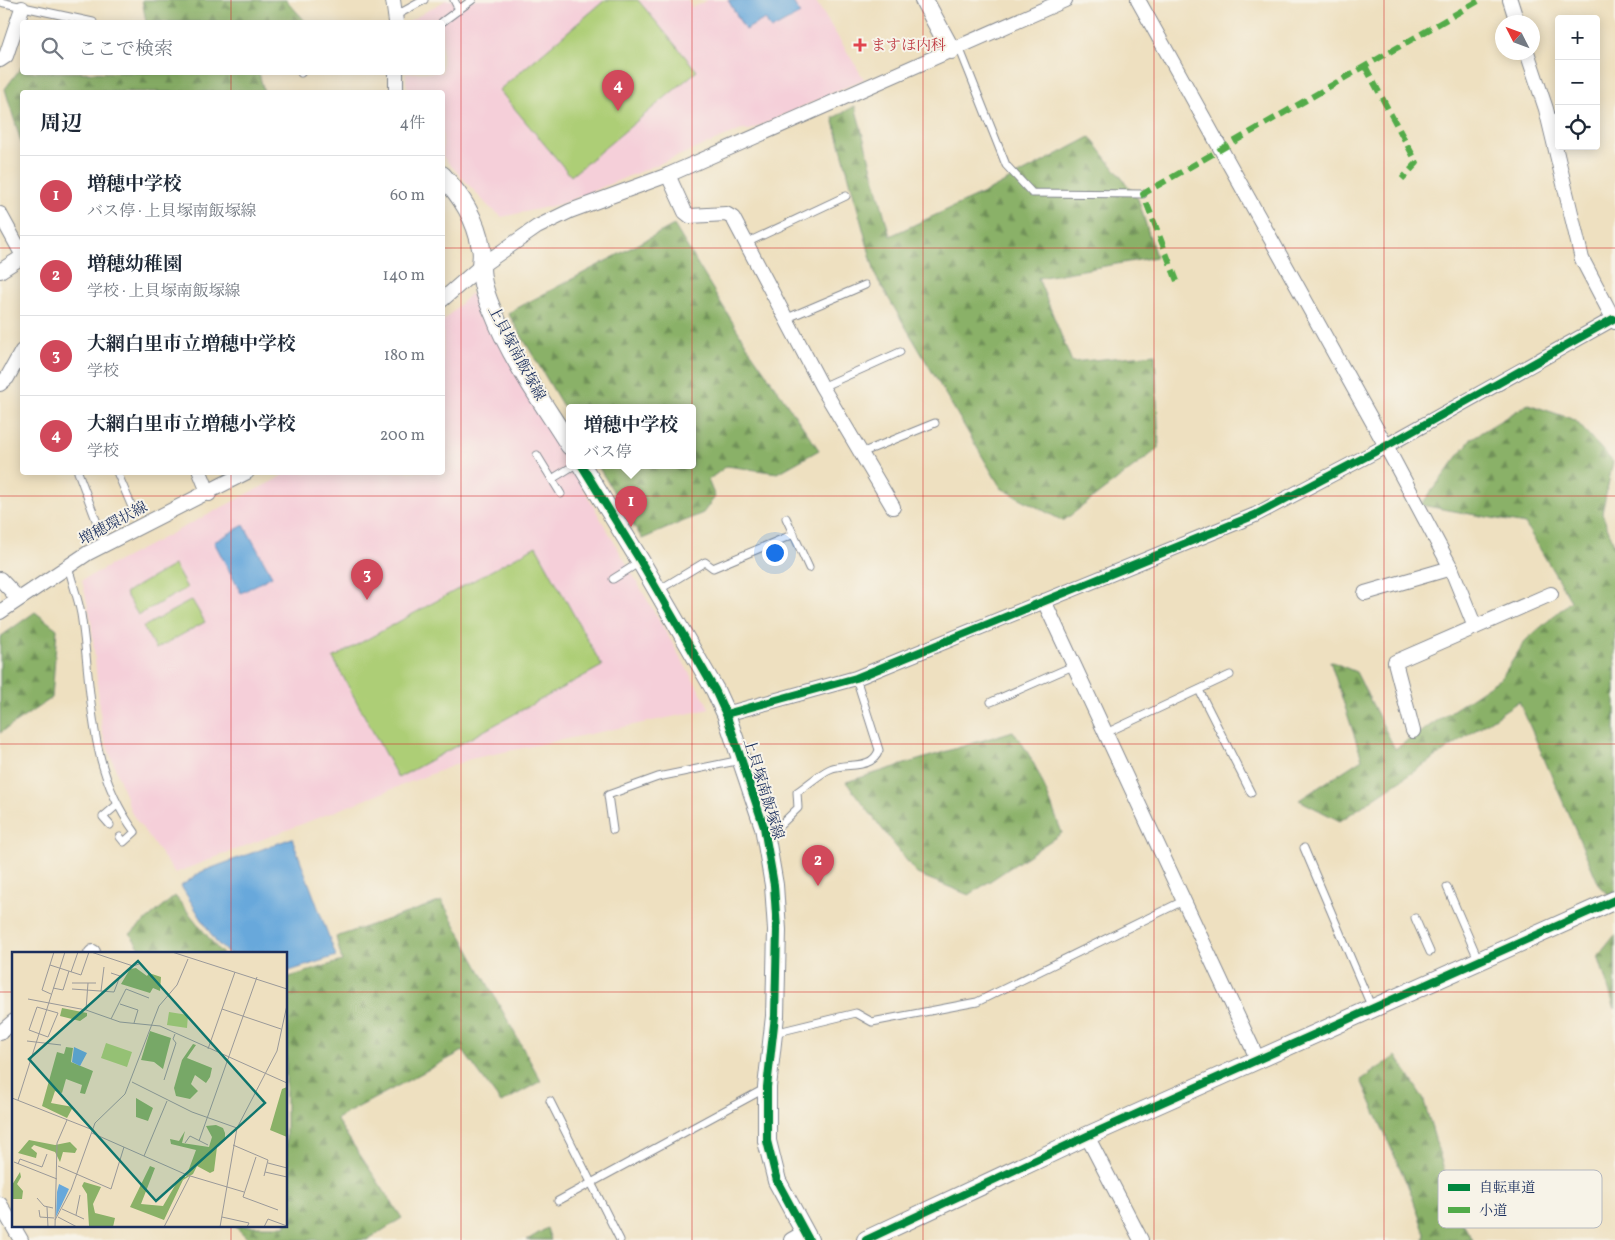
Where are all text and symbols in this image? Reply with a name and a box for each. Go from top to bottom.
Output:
north arrow [1495,15,1540,60]
map controls [1555,15,1600,150]
button: + [1555,15,1600,60]
search box [20,20,445,75]
icon: search [38,34,66,62]
place label: ますほ内科 [871,36,946,57]
text: ここで検索 [78,37,173,63]
marker: ますほ内科 [853,38,867,52]
button: − [1555,60,1600,105]
pin: 4 [602,70,634,111]
button: locate [1555,105,1600,150]
text: 周辺 [40,110,82,139]
text: 4件 [399,113,425,135]
text: 増穂中学校 [87,172,182,198]
text: 1 [53,185,59,207]
text: 60 m [390,185,425,207]
text: バス停 · 上貝塚南飯塚線 [87,201,257,223]
text: 増穂幼稚園 [87,252,182,278]
text: 2 [52,265,60,287]
text: 140 m [383,265,425,287]
text: 学校 · 上貝塚南飯塚線 [87,281,241,303]
street label: 上貝塚南飯塚線 [482,302,550,405]
text: 大網白里市立増穂中学校 [87,332,296,358]
text: 3 [52,345,60,367]
text: 180 m [384,345,425,367]
text: 学校 [87,361,119,383]
popup [566,404,696,469]
text: 大網白里市立増穂小学校 [87,412,296,438]
text: 増穂中学校 [583,413,679,439]
text: 4 [51,425,61,447]
text: 200 m [380,425,425,447]
text: 学校 [87,441,119,463]
text: バス停 [583,442,632,464]
pin: 1 [615,486,647,527]
street label: 増穂環状線 [76,497,152,551]
your location [762,540,788,566]
pin: 3 [351,559,383,600]
street label: 上貝塚南飯塚線 [737,736,788,843]
pin: 2 [802,845,834,886]
inset map [12,952,288,1228]
legend [1438,1170,1602,1228]
text: 自転車道 [1479,1179,1535,1198]
text: 小道 [1479,1202,1507,1221]

